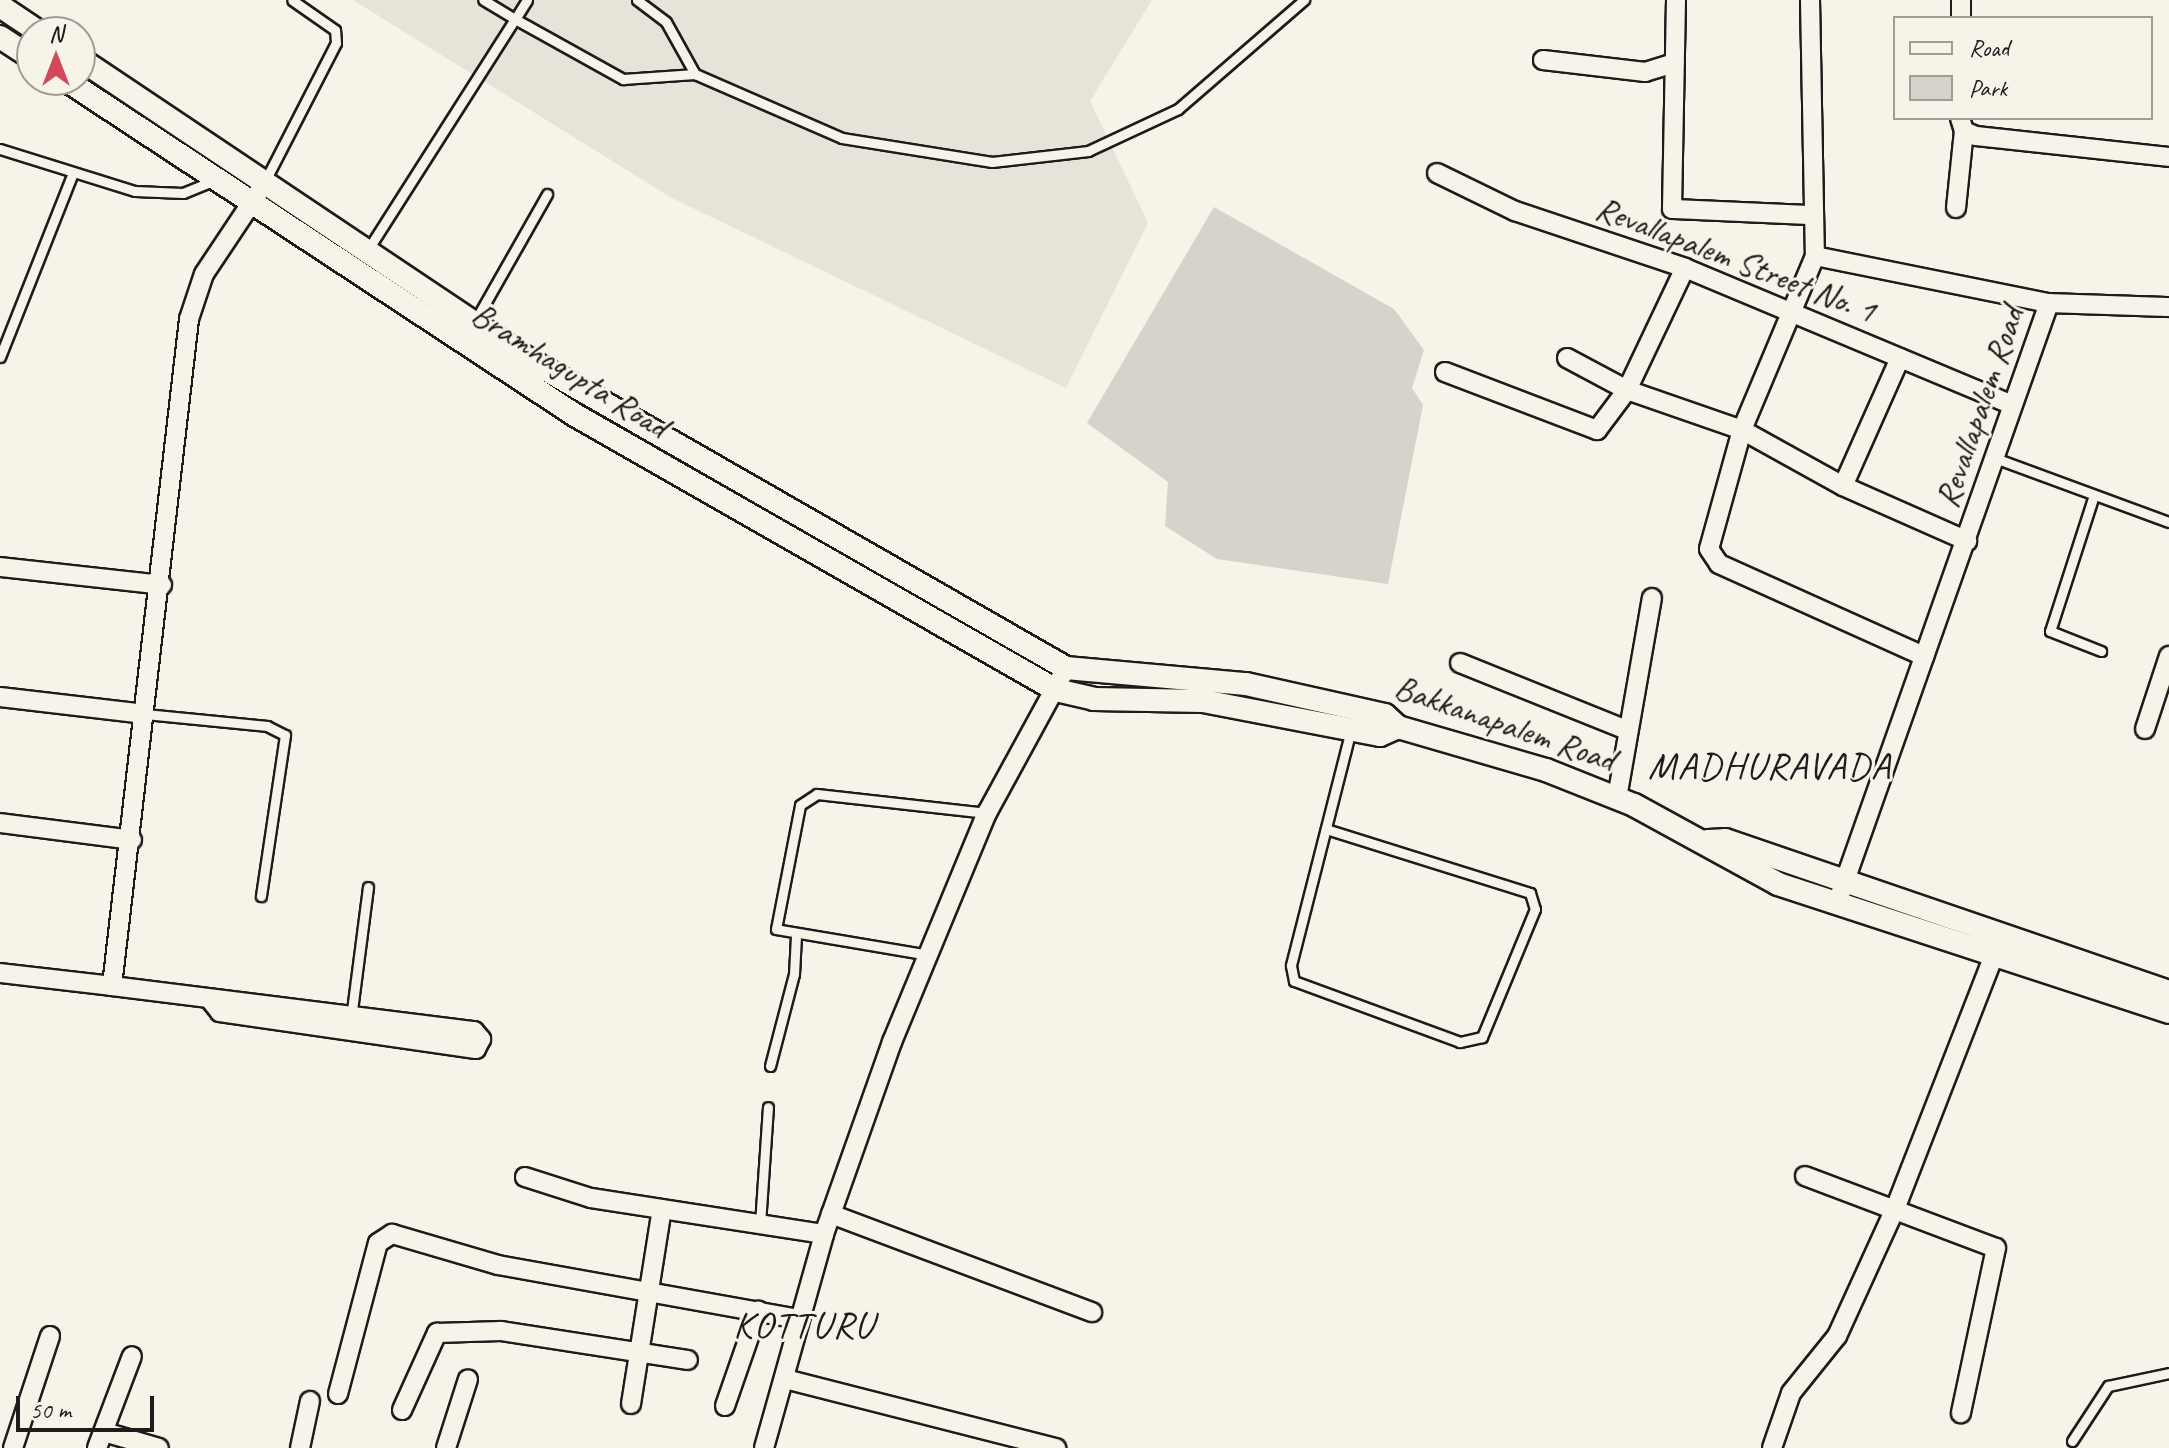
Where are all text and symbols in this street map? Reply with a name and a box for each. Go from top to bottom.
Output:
north arrow [16,16,96,96]
legend [1893,16,2153,120]
text: N [49,20,63,48]
text: Road [1969,33,2009,63]
text: Park [1969,73,2007,103]
street label: Revallapalem Street No. 1 [1591,187,1881,331]
street label: Bramhagupta Road [465,294,675,446]
street label: Revallapalem Road [1926,302,2032,512]
street label: Bakkanapalem Road [1390,666,1620,780]
district label: MADHURAVADA [1649,743,1891,789]
district label: KOTTURU [734,1302,874,1348]
scale bar [20,1380,158,1430]
text: 50 m [30,1395,71,1425]

